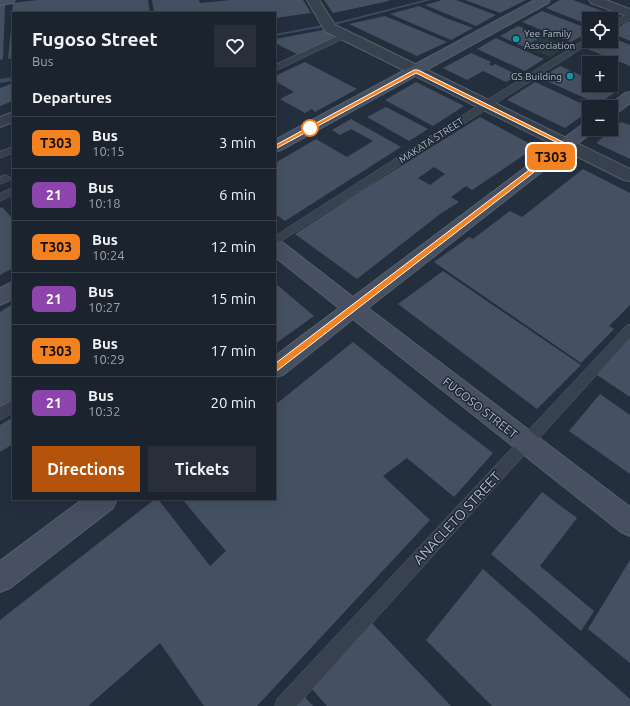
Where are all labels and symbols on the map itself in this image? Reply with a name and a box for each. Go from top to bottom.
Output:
place label: Yee Family Association [524,28,575,51]
marker: Yee Family Association [511,34,521,44]
place label: GS Building [511,71,562,82]
marker: GS Building [565,71,575,81]
street label: MAKATA STREET [397,115,466,166]
unlabelled marker [301,119,319,137]
line badge: T303 [523,144,579,170]
street label: FUGOSO STREET [441,375,520,441]
street label: ANACLETO STREET [410,468,504,568]

